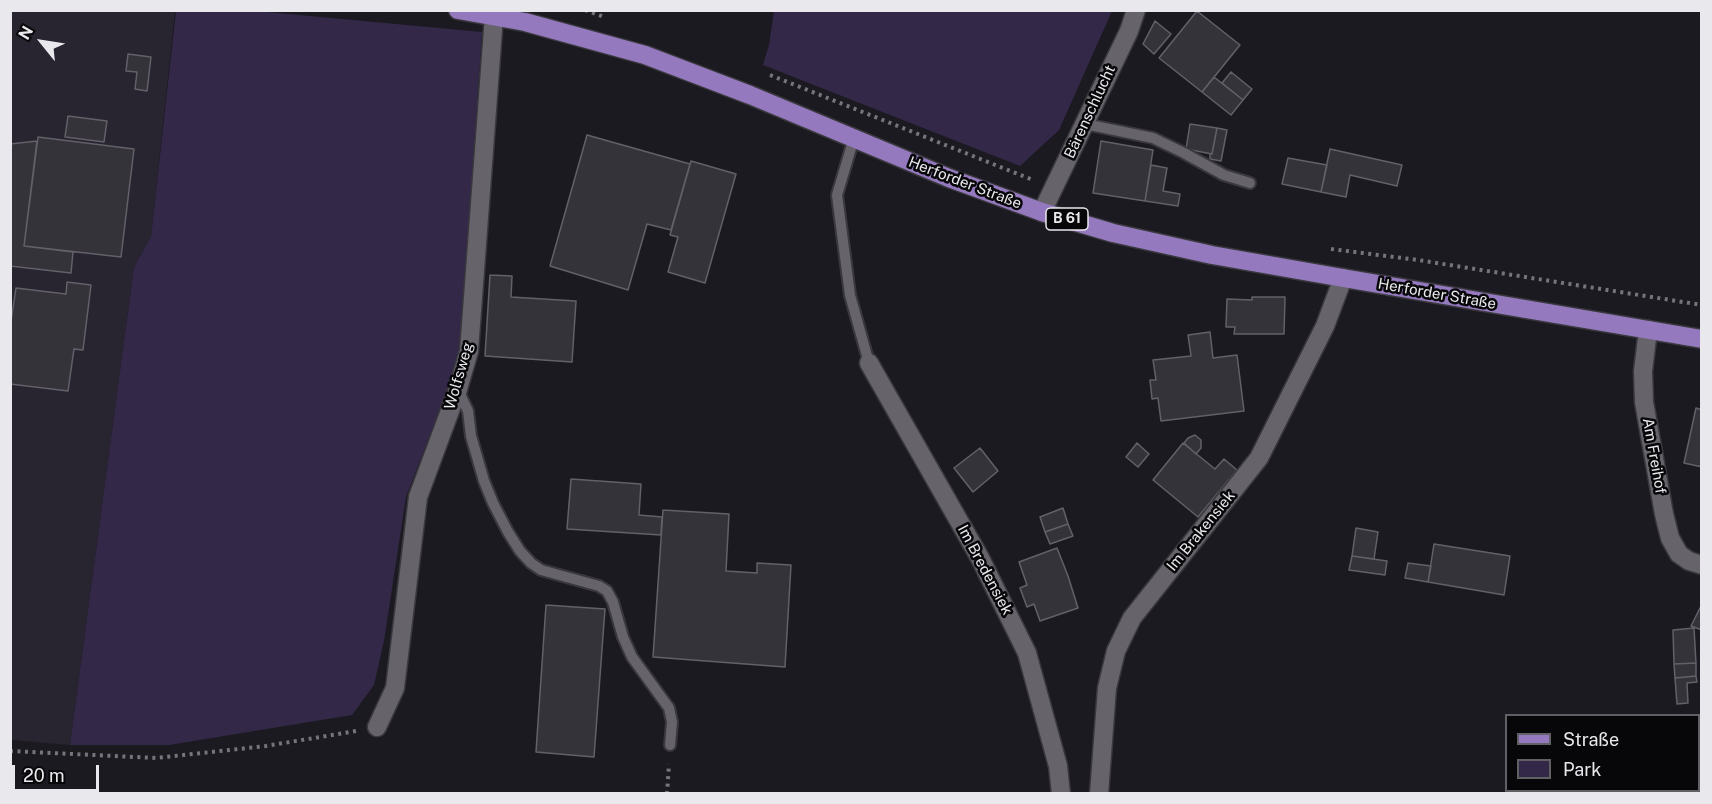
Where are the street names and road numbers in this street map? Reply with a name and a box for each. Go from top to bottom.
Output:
street label: Bärenschlucht [1061,63,1119,161]
street label: Herforder Straße [906,153,1024,213]
road number: B 61 [1046,208,1088,230]
street label: Herforder Straße [1376,275,1498,313]
street label: Wolfsweg [441,340,477,412]
street label: Am Freihof [1638,417,1670,495]
street label: Im Brakensiek [1163,487,1239,575]
street label: Im Bredensiek [954,522,1016,618]

